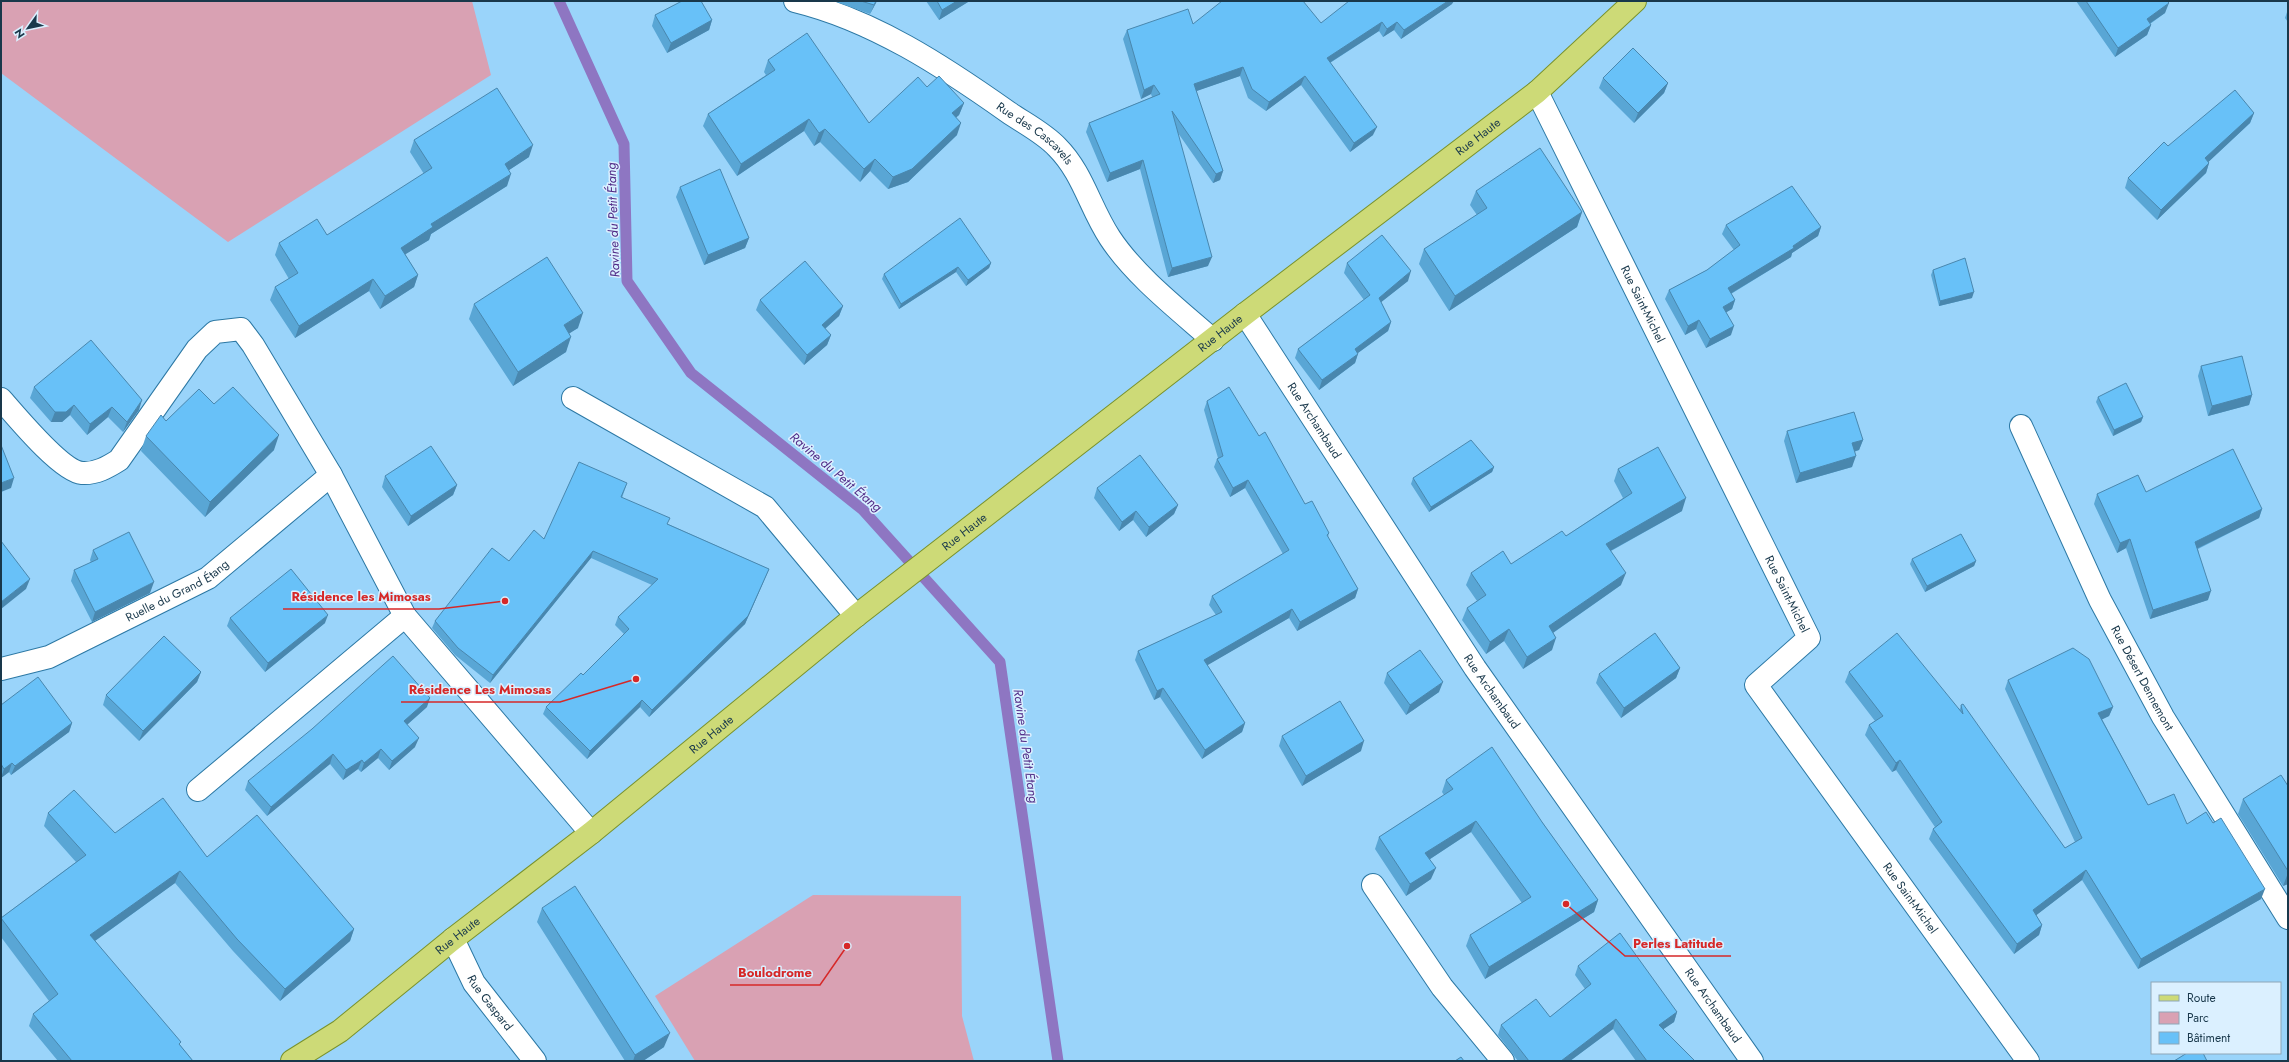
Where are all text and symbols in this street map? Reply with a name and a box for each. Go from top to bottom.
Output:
north arrow [8,8,48,48]
text: N [11,25,29,41]
street label: Rue des Cascavels [993,98,1078,168]
street label: Rue Haute [1452,114,1504,160]
water label: Ravine du Petit Étang [601,162,625,278]
street label: Rue Saint-Michel [1616,263,1669,346]
street label: Rue Haute [1194,310,1247,356]
street label: Rue Archambaud [1283,379,1346,462]
water label: Ravine du Petit Étang [786,428,886,516]
street label: Rue Haute [938,509,991,555]
street label: Rue Saint-Michel [1760,553,1814,636]
street label: Ruelle du Grand Étang [123,555,233,627]
callout: Résidence les Mimosas [283,584,439,609]
text: Résidence les Mimosas [291,587,431,606]
street label: Rue Désert Dennemont [2106,622,2178,734]
street label: Rue Archambaud [1459,651,1524,733]
callout: Résidence Les Mimosas [401,677,560,702]
text: Résidence Les Mimosas [409,680,551,699]
water label: Ravine du Petit Étang [1009,688,1043,804]
street label: Rue Haute [685,711,737,758]
street label: Rue Saint-Michel [1878,859,1942,937]
street label: Rue Haute [431,912,484,959]
callout: Perles Latitude [1625,931,1731,956]
text: Perles Latitude [1633,934,1724,953]
callout: Boulodrome [730,960,820,985]
text: Boulodrome [738,963,813,982]
street label: Rue Archambaud [1680,964,1745,1046]
street label: Rue Gaspard [462,972,517,1035]
legend [2151,982,2281,1054]
text: Route [2187,989,2216,1007]
text: Parc [2187,1009,2209,1027]
text: Bâtiment [2187,1029,2230,1047]

